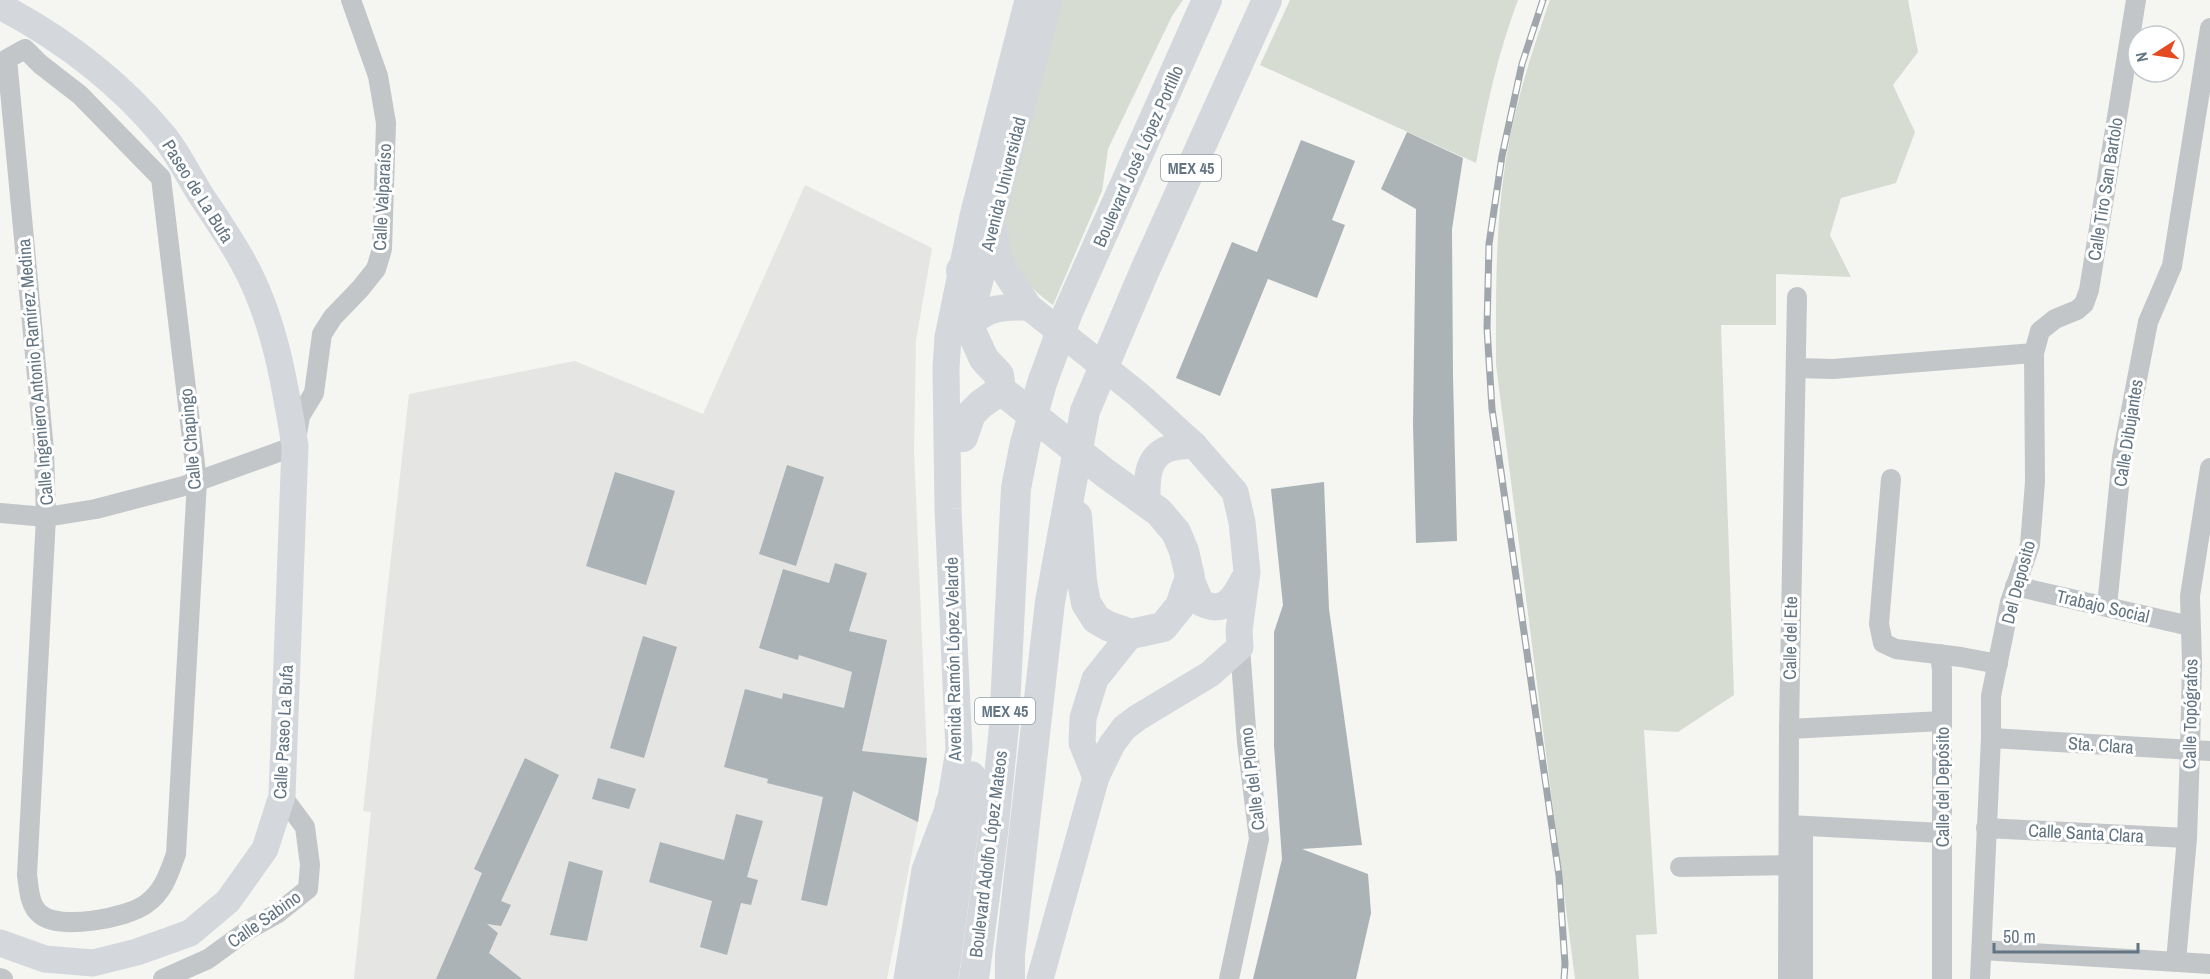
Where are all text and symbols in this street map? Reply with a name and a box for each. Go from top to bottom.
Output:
north arrow [2126,24,2186,84]
text: N [2130,50,2153,64]
street label: Boulevard José López Portillo [1087,61,1189,251]
street label: Avenida Universidad [974,114,1032,255]
street label: Calle Tiro San Bartolo [2081,116,2129,262]
street label: Paseo de La Bufa [156,135,240,247]
street label: Calle Valparaíso [367,143,397,251]
road number: MEX 45 [1161,155,1221,181]
street label: Calle Ingeniero Antonio Ramírez Medina [11,238,59,506]
street label: Calle Dibujantes [2107,378,2149,488]
street label: Calle Chapingo [173,387,207,491]
street label: Del Deposito [1995,538,2041,626]
street label: Avenida Ramón López Velarde [939,557,967,762]
street label: Trabajo Social [2054,583,2152,629]
street label: Calle del Ete [1777,596,1803,680]
street label: Calle Topógrafos [2177,659,2203,769]
street label: Calle Paseo La Bufa [267,664,299,800]
road number: MEX 45 [975,698,1035,724]
street label: Calle del Plomo [1233,726,1271,832]
street label: Calle del Depósito [1930,727,1955,847]
street label: Sta. Clara [2067,730,2135,760]
street label: Boulevard Adolfo López Mateos [963,749,1013,959]
street label: Calle Santa Clara [2028,817,2144,849]
street label: Calle Sabino [222,885,306,953]
scale bar [1994,916,2138,954]
text: 50 m [2003,924,2036,949]

